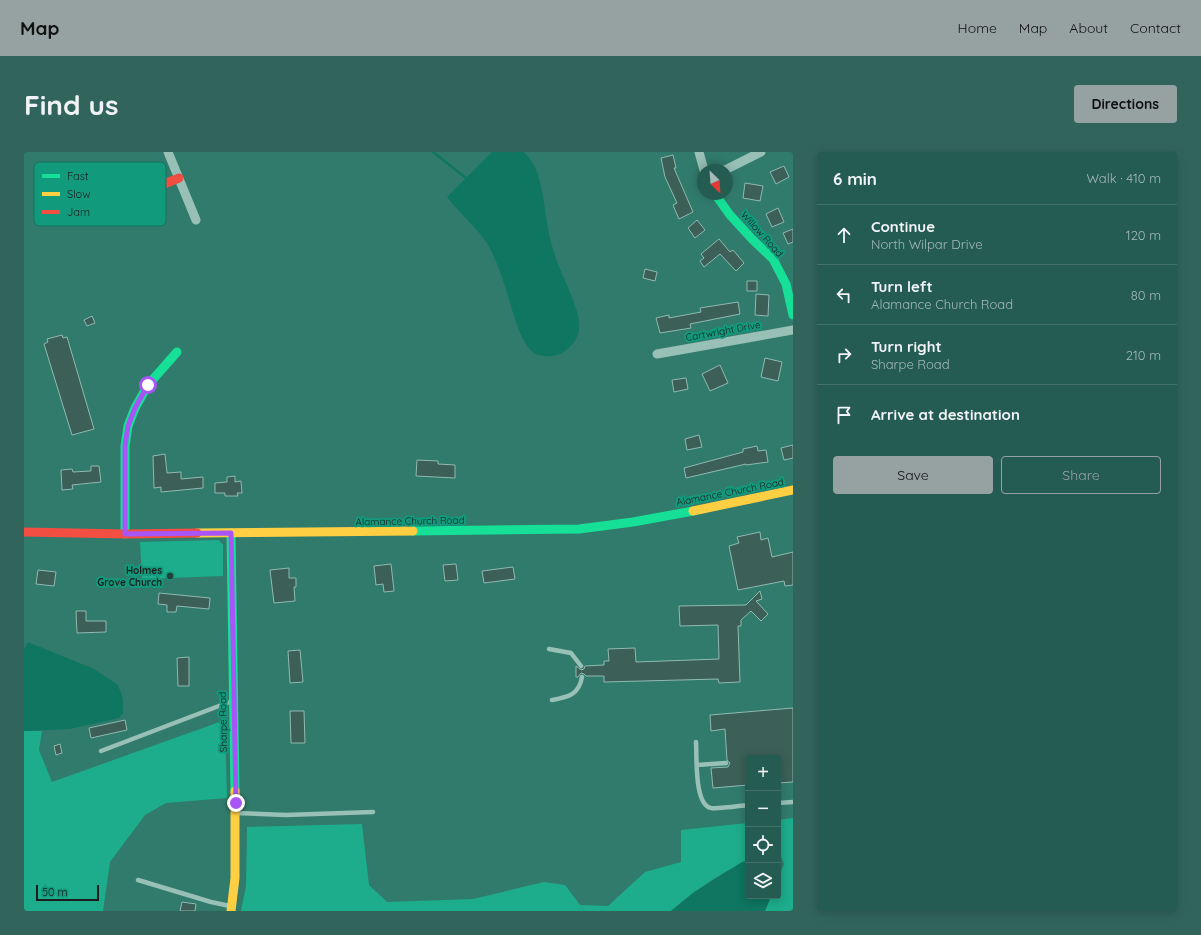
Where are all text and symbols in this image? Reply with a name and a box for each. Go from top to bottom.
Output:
text: Map [20,16,59,40]
text: Home [958,19,997,37]
text: Map [1019,19,1047,37]
text: About [1069,19,1108,37]
text: Contact [1130,19,1181,37]
button: Directions [1074,85,1177,123]
text: Find us [24,87,118,122]
legend [34,162,166,226]
north arrow [697,164,733,200]
text: 6 min [833,168,877,189]
text: Fast [67,169,89,183]
text: Walk · 410 m [1086,170,1161,186]
text: Slow [67,187,91,201]
text: Jam [67,205,90,219]
street label: Willow Road [738,208,786,260]
text: Continue [871,217,935,236]
icon: ahead [833,224,855,246]
text: 120 m [1126,227,1161,243]
text: North Wilpar Drive [871,236,983,252]
text: Turn left [871,277,933,296]
icon: left [833,284,855,306]
text: 80 m [1131,287,1161,303]
text: Alamance Church Road [871,296,1013,312]
street label: Cartwright Drive [685,318,762,344]
text: Turn right [871,337,942,356]
icon: right [833,344,855,366]
text: 210 m [1126,347,1161,363]
text: Sharpe Road [871,356,950,372]
route start [139,376,157,394]
icon: arrive [833,404,855,426]
text: Arrive at destination [871,405,1020,424]
button: Save [833,456,993,494]
button: Share [1001,456,1161,494]
street label: Alamance Church Road [675,475,785,509]
street label: Alamance Church Road [355,514,465,528]
place label: Holmes Grove Church [97,564,162,589]
marker: Holmes Grove Church [165,571,175,581]
street label: Sharpe Road [216,692,230,752]
map controls [745,755,781,899]
button: + [745,755,781,791]
button: − [745,791,781,827]
route end [227,794,245,812]
button: locate [745,827,781,863]
button: layers [745,863,781,899]
scale bar [36,883,99,902]
text: 50 m [42,885,68,899]

